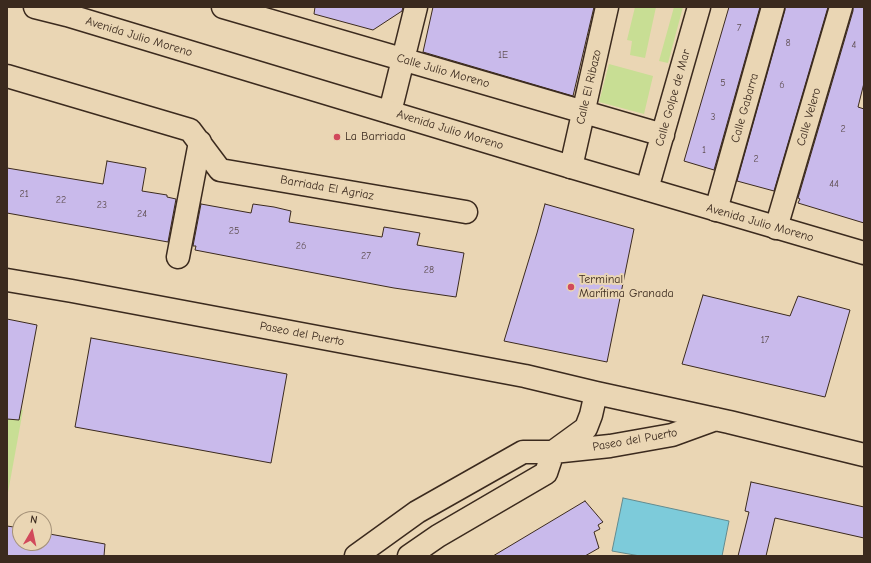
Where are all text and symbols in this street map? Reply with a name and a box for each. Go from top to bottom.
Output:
street label: Avenida Julio Moreno [84,14,194,60]
house number: 7 [737,22,741,34]
house number: 8 [785,37,791,49]
house number: 4 [852,39,856,51]
street label: Calle El Ribazo [573,48,605,126]
street label: Calle Golpe de Mar [652,48,694,148]
house number: 1E [498,49,508,61]
street label: Calle Julio Moreno [395,51,491,91]
street label: Calle Gabarra [728,72,762,144]
house number: 5 [720,77,726,89]
house number: 6 [779,79,785,91]
street label: Calle Velero [794,86,824,148]
street label: Avenida Julio Moreno [395,107,505,153]
house number: 3 [710,111,716,123]
house number: 2 [840,123,846,135]
place label: La Barriada [345,130,406,144]
marker: La Barriada [332,132,342,142]
house number: 1 [702,144,706,156]
house number: 2 [753,153,759,165]
street label: Barriada El Agriaz [279,173,375,203]
house number: 44 [829,178,839,190]
house number: 21 [19,188,29,200]
house number: 22 [56,194,66,206]
house number: 23 [97,199,107,211]
street label: Avenida Julio Moreno [705,201,815,245]
house number: 24 [137,208,147,220]
house number: 25 [229,225,239,237]
house number: 26 [296,240,306,252]
house number: 27 [361,250,371,262]
house number: 28 [424,264,434,276]
place label: Terminal Marítima Granada [579,273,674,301]
marker: Terminal Marítima Granada [566,282,576,292]
street label: Paseo del Puerto [259,319,345,349]
house number: 17 [761,334,769,346]
street label: Paseo del Puerto [592,425,678,455]
north arrow [12,511,52,551]
text: N [29,513,38,527]

